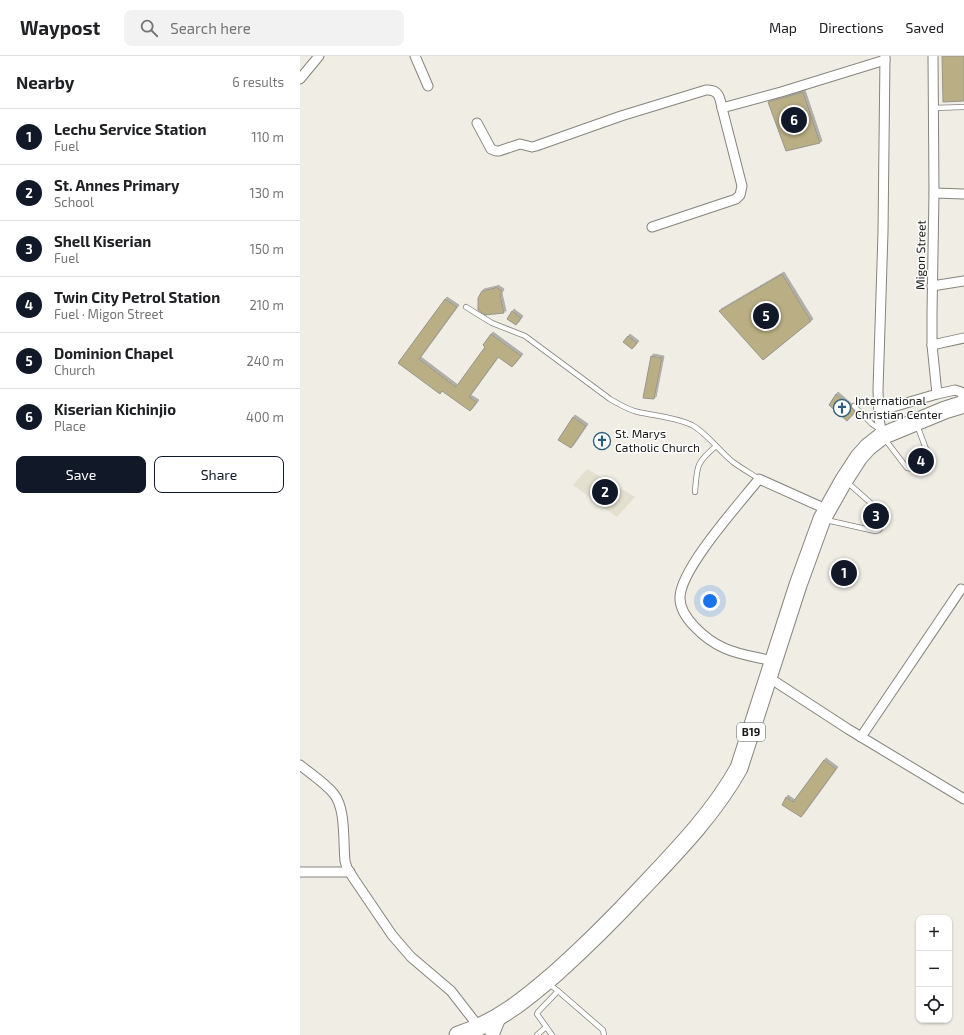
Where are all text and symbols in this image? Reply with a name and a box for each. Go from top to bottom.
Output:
search box [124,10,404,46]
text: Waypost [20,16,100,39]
icon: search [138,17,160,39]
text: Search here [170,19,251,37]
text: Map [769,19,797,36]
text: Directions [819,19,884,36]
text: Saved [906,19,944,36]
text: Nearby [16,72,74,92]
text: 6 results [232,74,284,90]
pin: 6 [781,105,807,135]
text: Lechu Service Station [54,120,206,138]
text: 1 [26,129,32,145]
text: 110 m [252,129,284,145]
text: Fuel [54,138,79,154]
text: St. Annes Primary [54,176,179,194]
text: 2 [25,185,33,201]
text: 130 m [249,185,284,201]
text: School [54,194,94,210]
street label: Migon Street [912,219,928,290]
text: Shell Kiserian [54,232,151,250]
text: 3 [25,241,33,257]
text: 150 m [250,241,284,257]
text: Fuel [54,250,79,266]
text: Twin City Petrol Station [54,288,220,306]
text: 4 [25,297,33,313]
text: 210 m [249,297,284,313]
pin: 5 [753,301,779,331]
text: Fuel · Migon Street [54,306,163,322]
text: Dominion Chapel [54,344,173,362]
text: 5 [25,353,33,369]
text: 240 m [247,353,284,369]
text: Church [54,362,95,378]
place label: International Christian Center [855,393,943,421]
church icon: International Christian Center [832,398,852,418]
text: Kiserian Kichinjio [54,400,176,418]
text: 6 [25,409,33,425]
text: 400 m [246,409,284,425]
text: Place [54,418,86,434]
place label: St. Marys Catholic Church [615,426,700,454]
church icon: St. Marys Catholic Church [592,431,612,451]
pin: 4 [908,446,934,476]
button: Save [16,456,146,493]
button: Share [154,456,284,493]
pin: 2 [592,477,618,507]
pin: 3 [863,501,889,531]
pin: 1 [831,558,857,588]
your location [700,591,720,611]
road number: B19 [737,723,765,741]
map controls [916,915,952,1023]
button: + [916,915,952,951]
button: − [916,951,952,987]
button: locate [916,987,952,1023]

